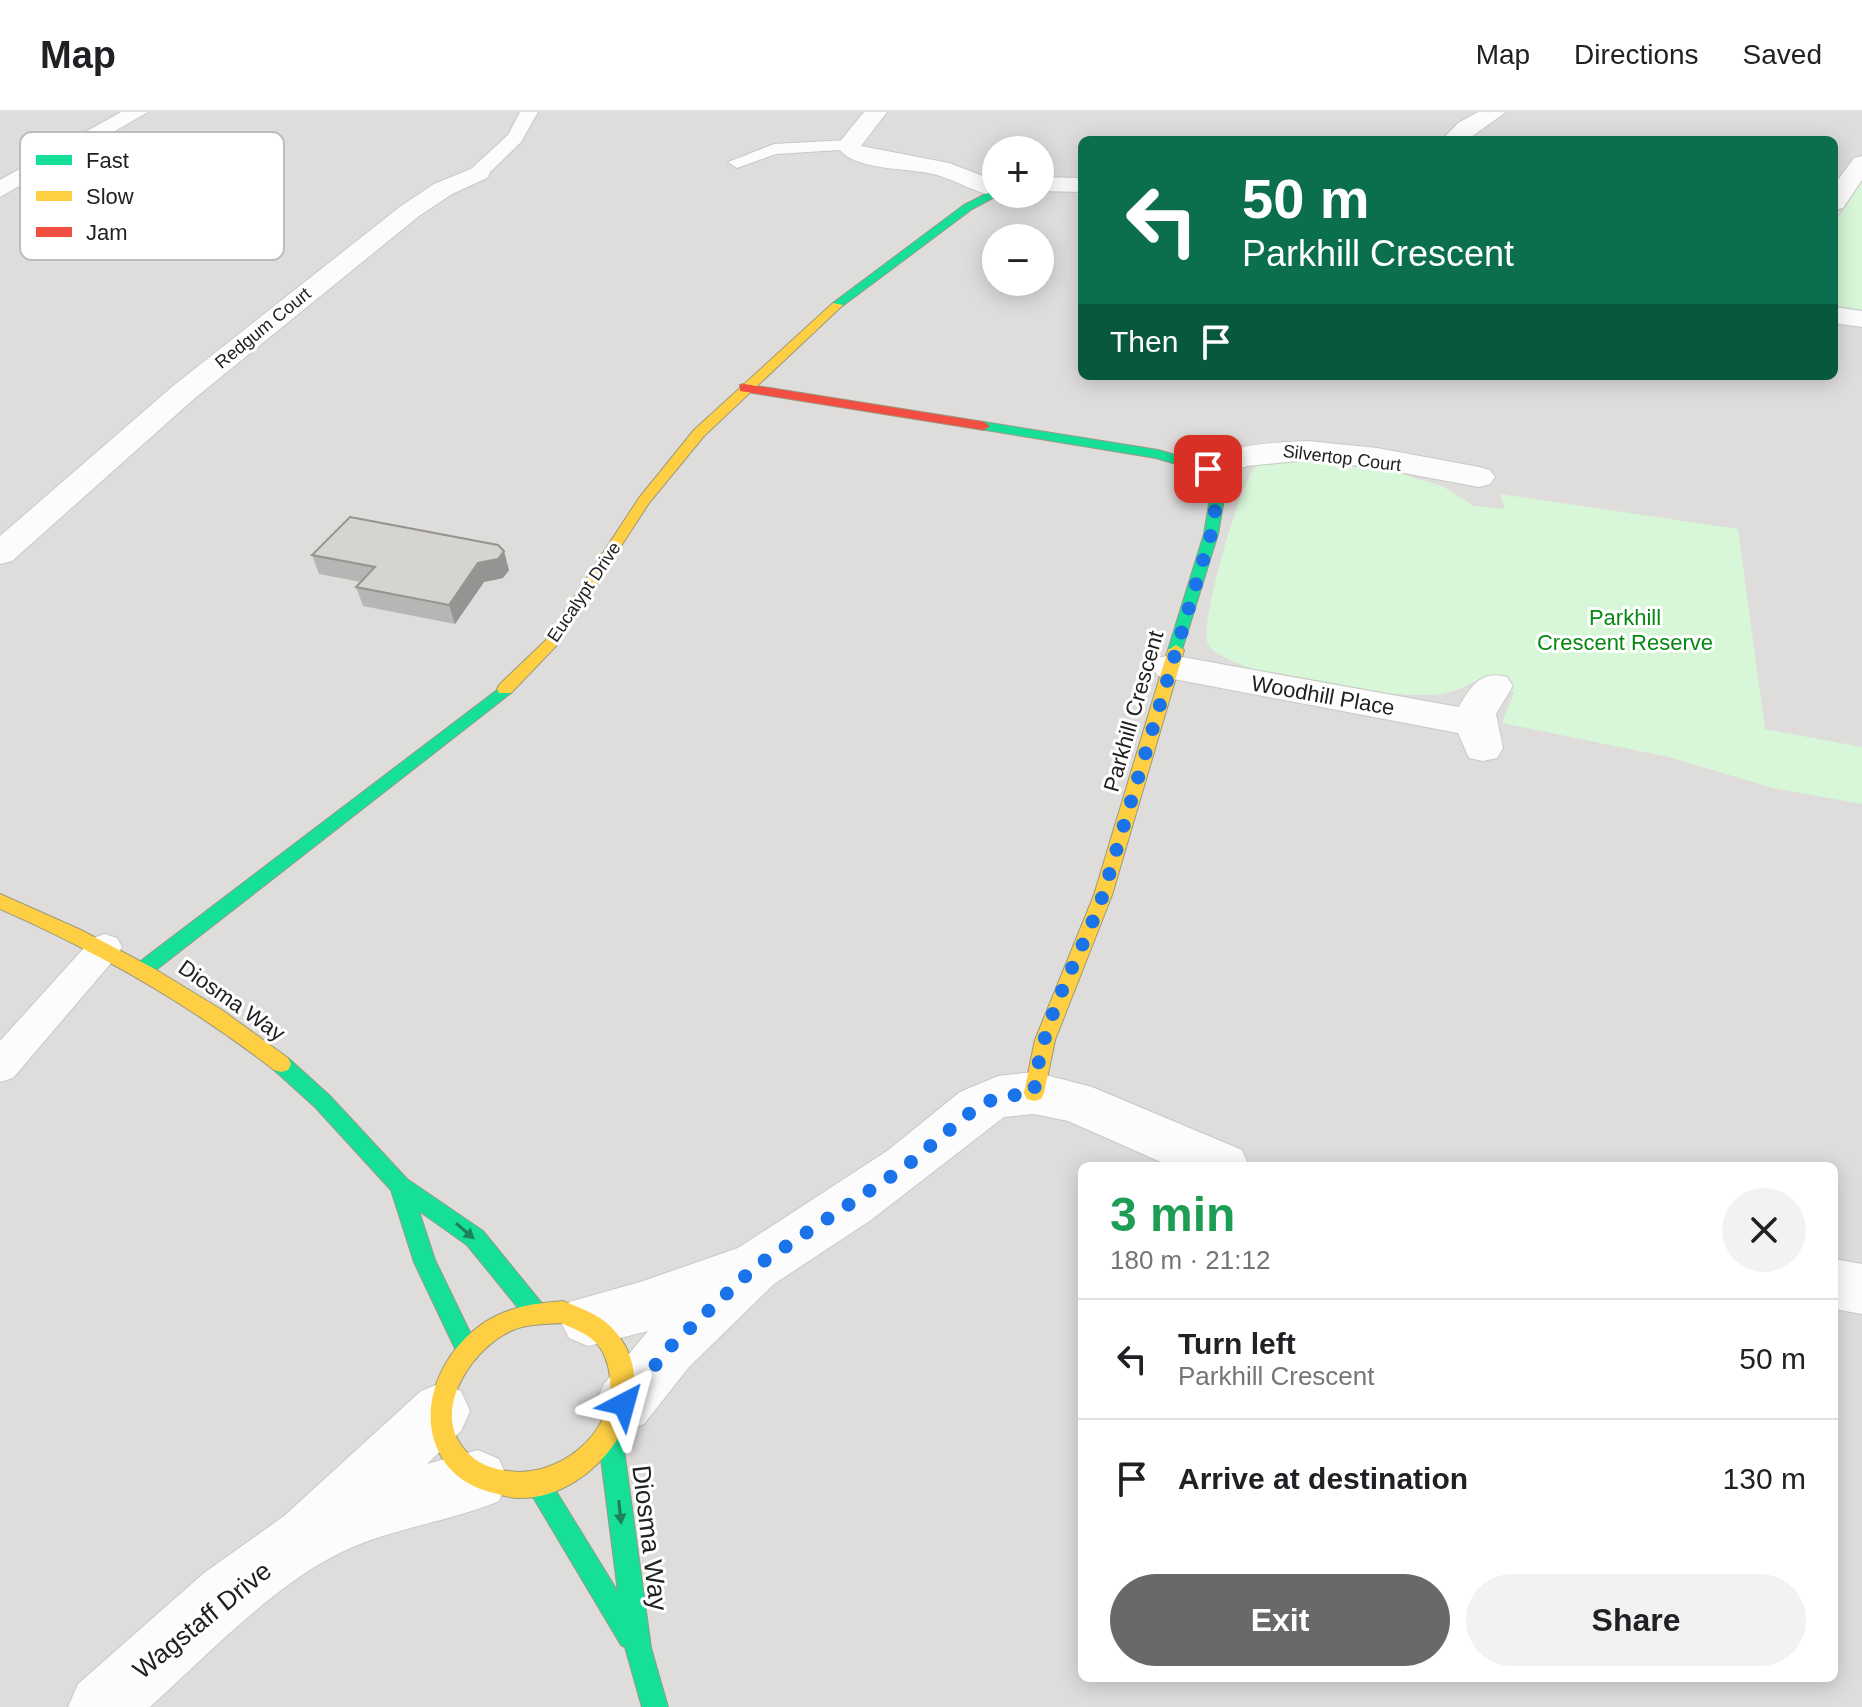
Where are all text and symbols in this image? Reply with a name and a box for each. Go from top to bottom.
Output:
text: Map [40,34,116,76]
text: Map [1476,39,1530,70]
text: Directions [1574,39,1699,70]
text: Saved [1743,39,1822,70]
legend [20,132,284,260]
map controls [982,136,1054,296]
button: + [982,136,1054,208]
text: Fast [86,148,129,173]
text: 50 m [1242,167,1370,230]
icon: left [1110,168,1214,272]
text: Slow [86,184,134,209]
text: Jam [86,220,128,245]
button: − [982,224,1054,296]
text: Parkhill Crescent [1242,233,1514,274]
street label: Redgum Court [211,283,315,373]
icon: arrive [1194,320,1238,364]
text: Then [1110,325,1178,358]
pin [1174,435,1242,503]
street label: Silvertop Court [1282,441,1402,475]
icon: arrive [1186,447,1230,491]
street label: Eucalypt Drive [543,538,625,646]
park label: Parkhill Crescent Reserve [1537,605,1713,655]
street label: Parkhill Crescent [1099,628,1168,795]
street label: Woodhill Place [1249,671,1397,720]
street label: Diosma Way [174,955,290,1046]
text: 3 min [1110,1188,1235,1241]
button: close [1722,1188,1806,1272]
one-way arrow [454,1222,474,1239]
text: 180 m · 21:12 [1110,1245,1270,1275]
text: Turn left [1178,1327,1296,1360]
icon: left [1110,1337,1154,1381]
text: 50 m [1739,1342,1806,1375]
text: Parkhill Crescent [1178,1361,1375,1391]
position arrow [582,1362,666,1446]
icon: arrive [1110,1457,1154,1501]
text: Arrive at destination [1178,1462,1468,1495]
text: 130 m [1723,1462,1806,1495]
street label: Diosma Way [626,1464,674,1612]
one-way arrow [614,1500,627,1525]
street label: Wagstaff Drive [127,1555,277,1685]
button: Exit [1110,1574,1450,1666]
button: Share [1466,1574,1806,1666]

